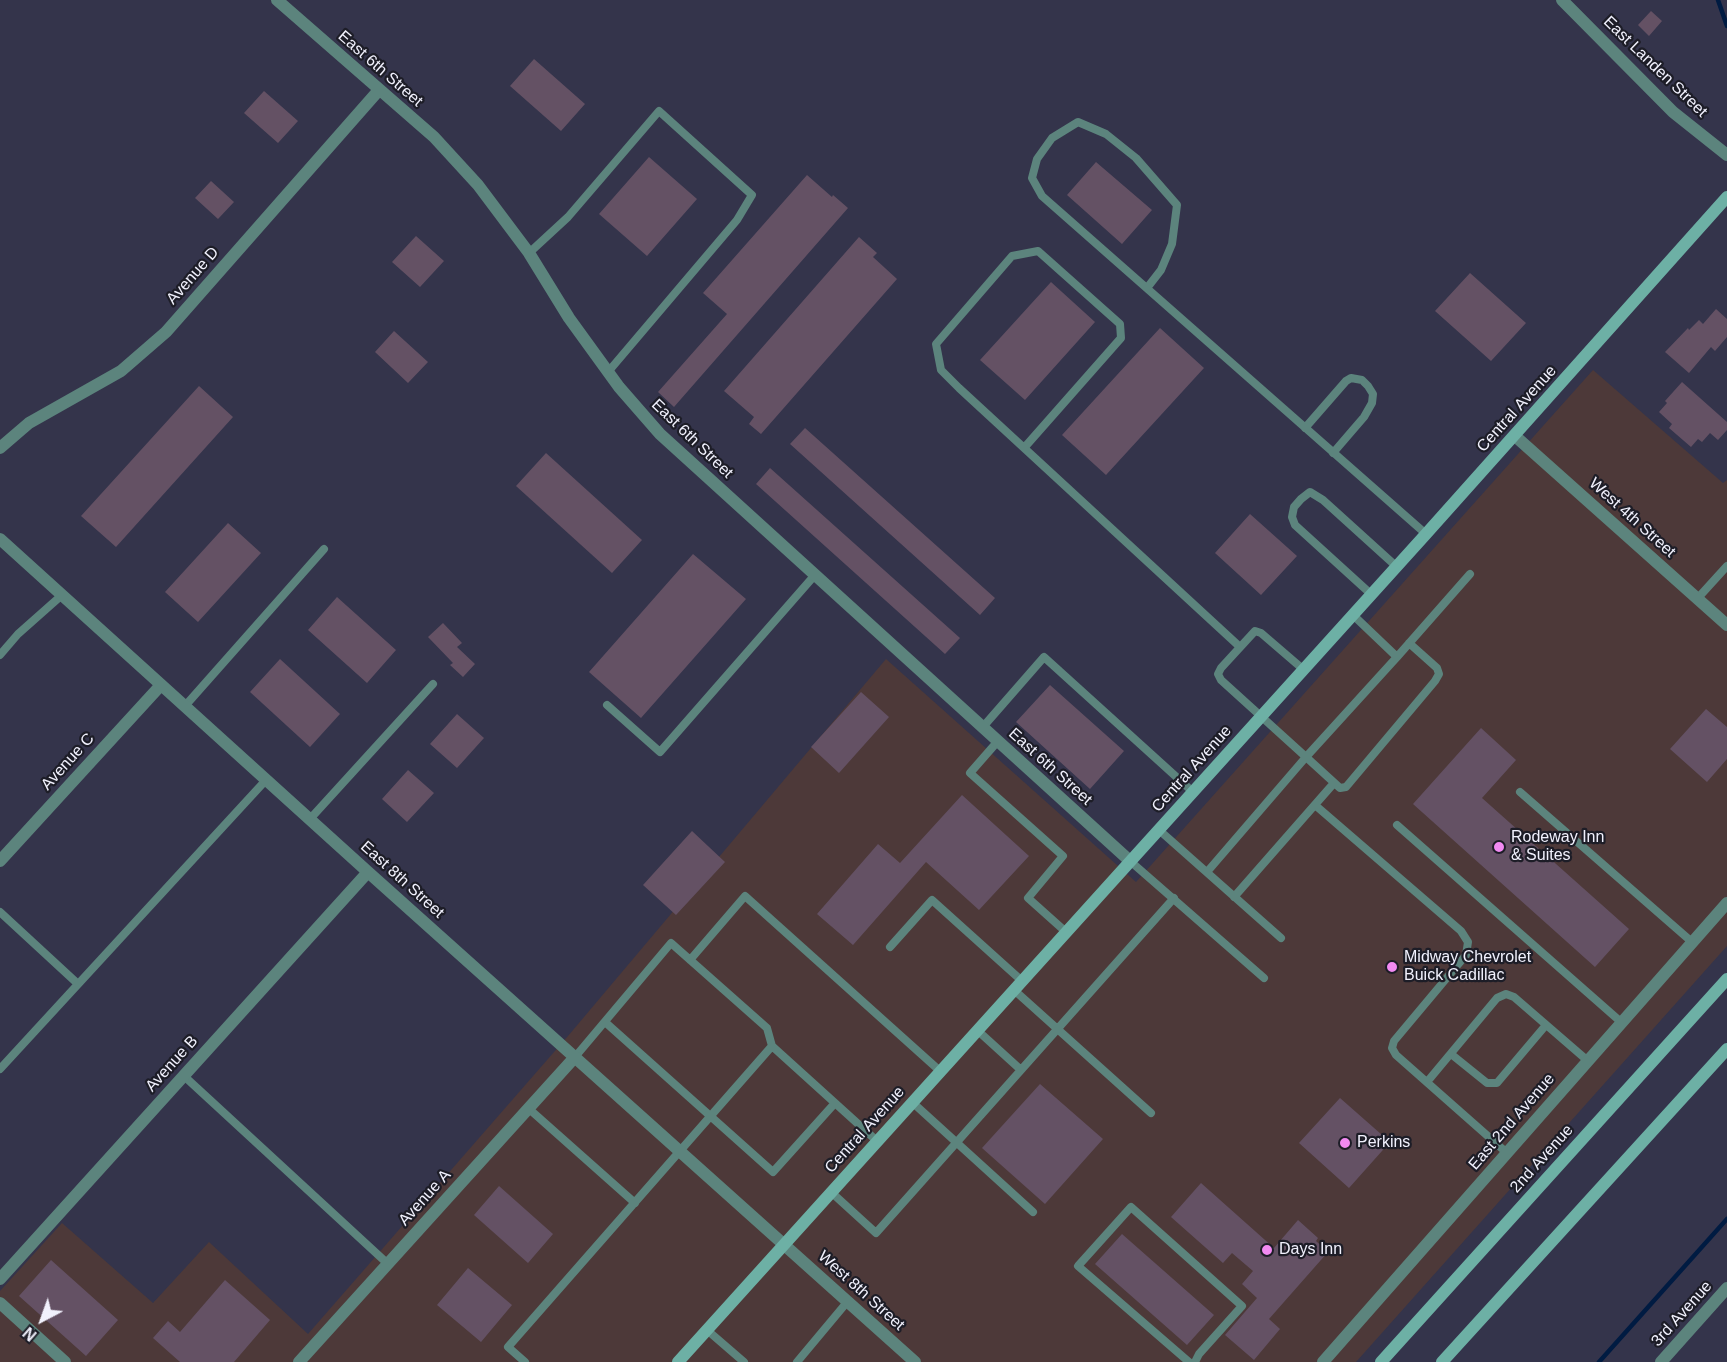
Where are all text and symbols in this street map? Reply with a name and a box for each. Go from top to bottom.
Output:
street label: East Landen Street [1599,13,1711,121]
street label: East 6th Street [334,27,426,111]
street label: Avenue D [163,243,223,309]
street label: Central Avenue [1473,362,1561,456]
street label: East 6th Street [647,395,737,483]
street label: West 4th Street [1585,474,1679,562]
street label: Central Avenue [1148,722,1236,816]
street label: East 6th Street [1004,724,1096,810]
street label: Avenue C [37,730,99,794]
place label: Rodeway Inn & Suites [1511,828,1604,866]
street label: East 8th Street [356,837,448,923]
marker: Rodeway Inn & Suites [1492,840,1506,854]
place label: Midway Chevrolet Buick Cadillac [1404,948,1531,986]
marker: Midway Chevrolet Buick Cadillac [1385,960,1399,974]
street label: Avenue B [142,1032,202,1096]
street label: East 2nd Avenue [1465,1070,1559,1174]
street label: Central Avenue [821,1083,909,1177]
street label: 2nd Avenue [1506,1121,1578,1197]
place label: Perkins [1357,1133,1410,1153]
marker: Perkins [1338,1136,1352,1150]
street label: Avenue A [395,1166,455,1230]
place label: Days Inn [1279,1240,1342,1260]
marker: Days Inn [1260,1243,1274,1257]
street label: West 8th Street [814,1247,908,1335]
street label: 3rd Avenue [1648,1277,1716,1351]
north arrow [12,1290,72,1350]
text: N [20,1324,40,1344]

